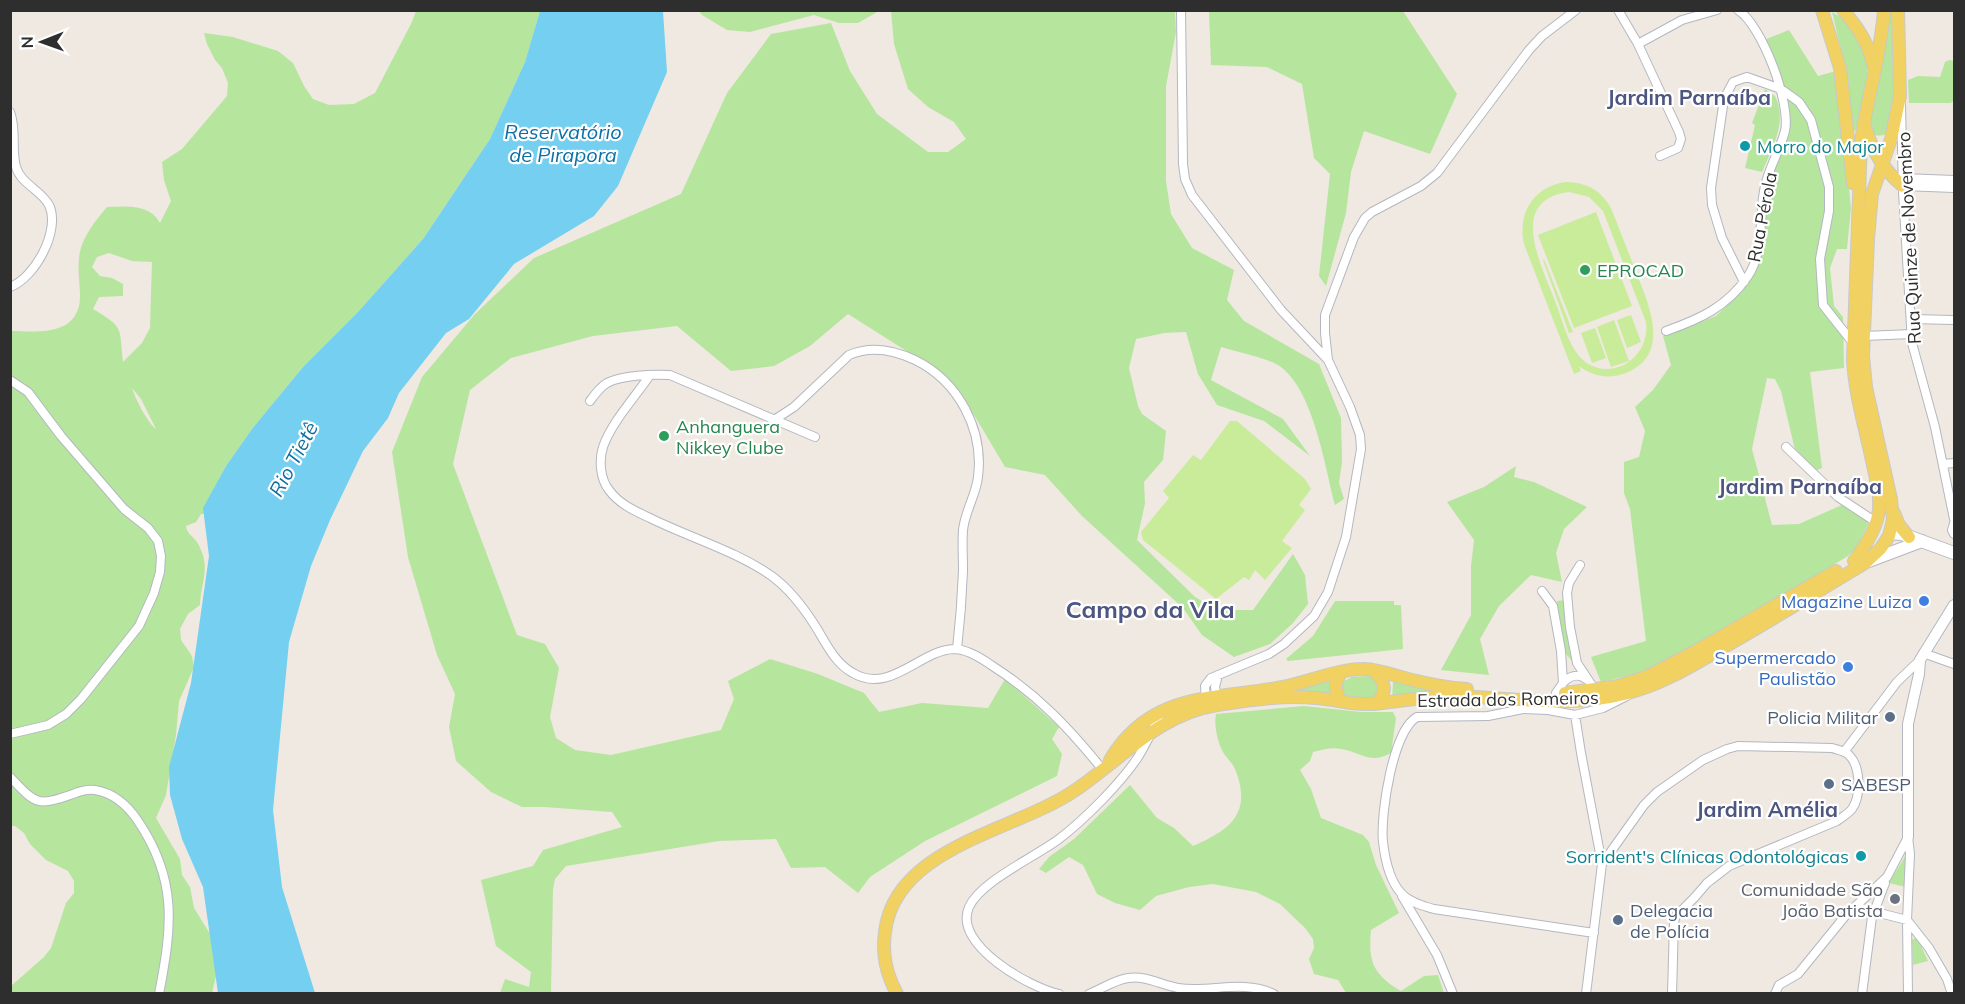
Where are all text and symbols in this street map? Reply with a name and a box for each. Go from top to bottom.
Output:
north arrow [12,12,72,72]
text: N [17,36,37,48]
district label: Jardim Parnaíba [1607,84,1771,110]
water label: Reservatório de Pirapora [504,119,622,167]
street label: Rua Quinze de Novembro [1892,131,1926,345]
place label: Morro do Major [1757,135,1884,158]
marker: Morro do Major [1738,139,1752,153]
street label: Rua Pérola [1742,170,1782,264]
place label: EPROCAD [1597,259,1684,282]
marker: EPROCAD [1578,263,1592,277]
place label: Anhanguera Nikkey Clube [676,415,784,459]
water label: Rio Tietê [263,417,323,501]
marker: Anhanguera Nikkey Clube [657,429,671,443]
district label: Jardim Parnaíba [1718,473,1882,499]
place label: Magazine Luiza [1781,590,1912,613]
district label: Campo da Vila [1065,594,1235,624]
marker: Magazine Luiza [1917,594,1931,608]
place label: Supermercado Paulistão [1715,646,1836,690]
marker: Supermercado Paulistão [1841,660,1855,674]
street label: Estrada dos Romeiros [1417,686,1599,712]
place label: Policia Militar [1767,706,1878,729]
marker: Policia Militar [1883,710,1897,724]
place label: SABESP [1841,773,1911,796]
marker: SABESP [1822,777,1836,791]
district label: Jardim Amélia [1696,796,1838,822]
place label: Sorrident's Clínicas Odontológicas [1566,845,1849,868]
marker: Sorrident's Clínicas Odontológicas [1854,849,1868,863]
place label: Comunidade São João Batista [1741,878,1883,922]
marker: Comunidade São João Batista [1888,892,1902,906]
place label: Delegacia de Polícia [1630,899,1713,943]
marker: Delegacia de Polícia [1611,913,1625,927]

